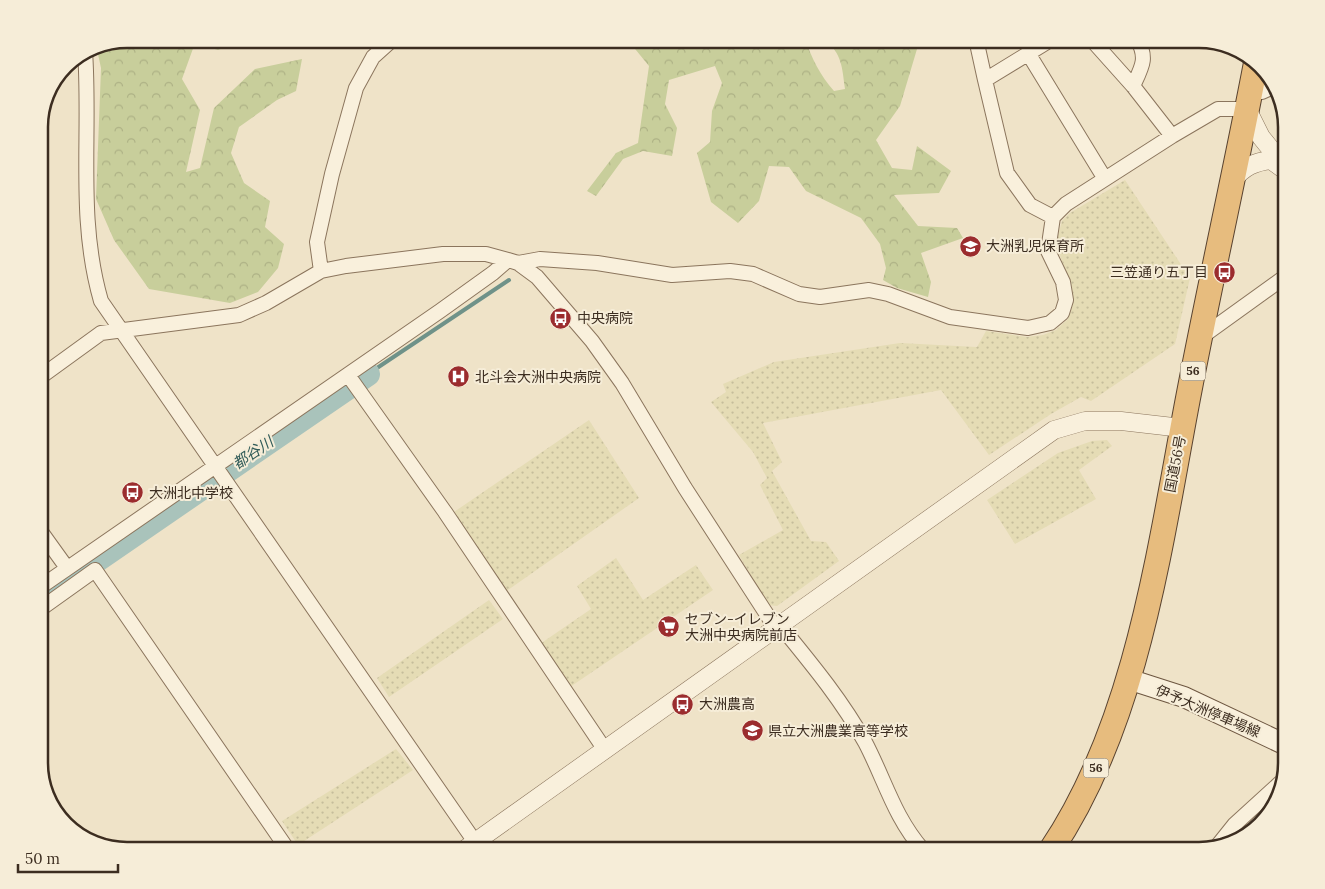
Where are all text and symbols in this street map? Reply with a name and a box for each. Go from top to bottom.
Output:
school or university icon: 大洲乳児保育所 [958,234,982,258]
place label: 大洲乳児保育所 [986,237,1084,255]
bus stop icon: 三笠通り五丁目 [1212,260,1236,284]
place label: 三笠通り五丁目 [1110,263,1208,281]
bus stop icon: 中央病院 [549,306,573,330]
place label: 中央病院 [577,309,633,327]
road number: 56 [1180,362,1206,381]
hospital icon: 北斗会大洲中央病院 [447,365,471,389]
place label: 北斗会大洲中央病院 [475,368,601,386]
water label: 都谷川 [229,431,278,473]
street label: 国道56号 [1161,434,1189,494]
bus stop icon: 大洲北中学校 [121,481,145,505]
place label: 大洲北中学校 [149,484,233,502]
place label: セブン-イレブン 大洲中央病院前店 [685,610,797,644]
supermarket icon: セブン-イレブン 大洲中央病院前店 [657,615,681,639]
street label: 伊予大洲停車場線 [1153,681,1263,741]
bus stop icon: 大洲農高 [671,692,695,716]
place label: 大洲農高 [699,695,755,713]
school or university icon: 県立大洲農業高等学校 [740,719,764,743]
place label: 県立大洲農業高等学校 [768,722,908,740]
road number: 56 [1084,758,1108,778]
scale bar [18,842,118,874]
text: 50 m [25,849,60,868]

